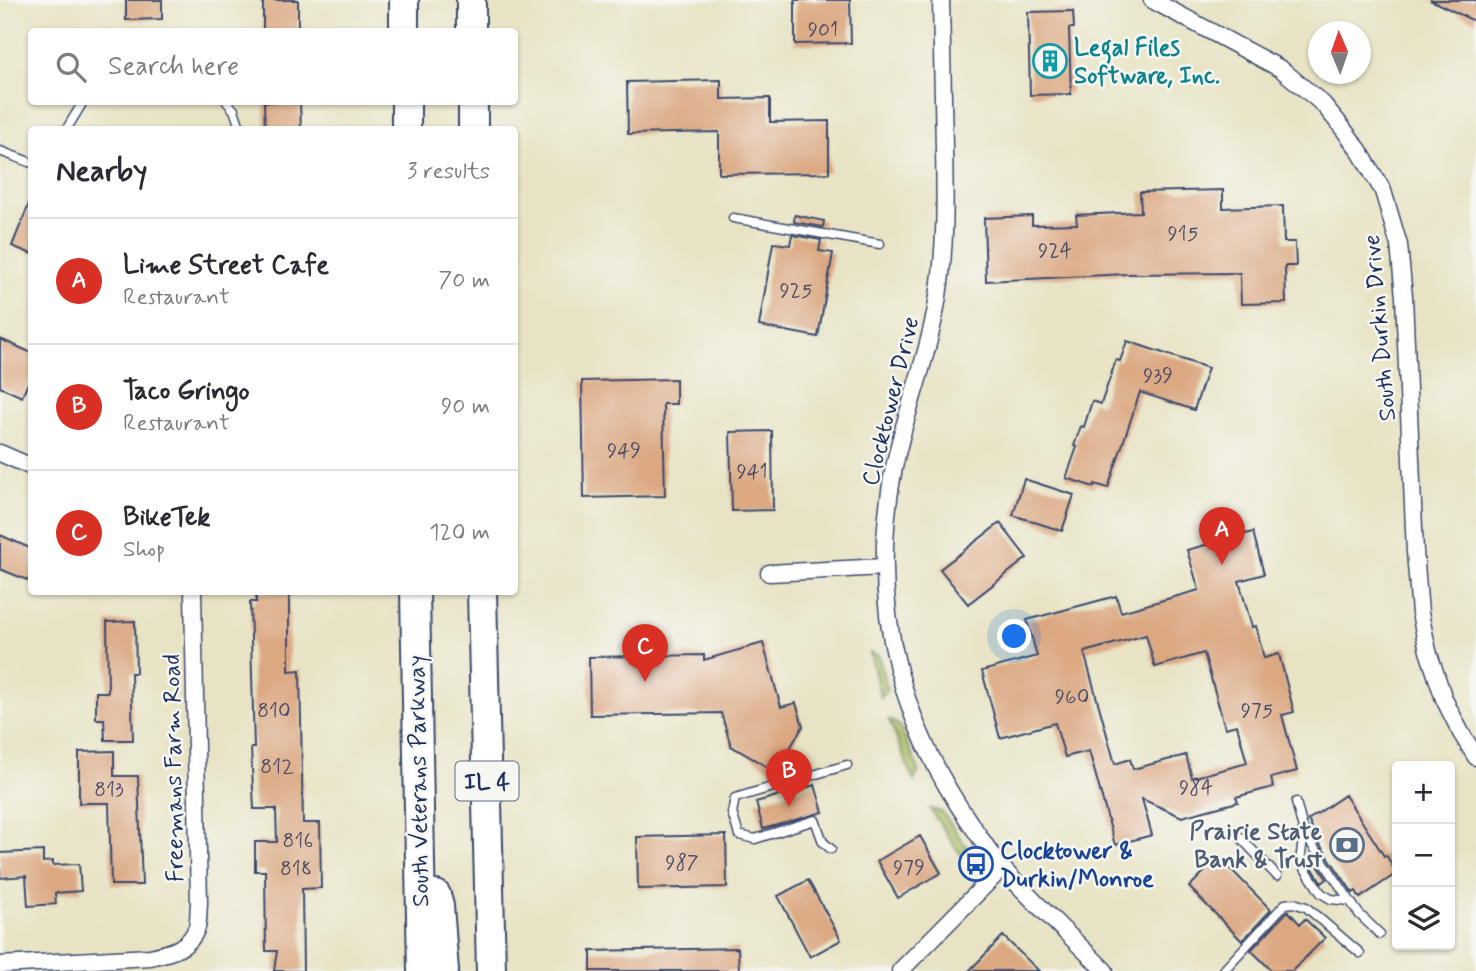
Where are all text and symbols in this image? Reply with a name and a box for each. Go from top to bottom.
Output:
house number: 901 [808,16,838,44]
north arrow [1308,21,1371,84]
search box [28,28,518,105]
place label: Legal Files Software, Inc. [1074,33,1220,92]
building icon: Legal Files Software, Inc. [1031,42,1069,80]
icon: search [52,48,90,86]
text: Search here [108,50,239,84]
text: Nearby [56,152,147,191]
text: 3 results [407,157,490,187]
house number: 915 [1167,220,1199,248]
street label: South Durkin Drive [1357,233,1404,423]
house number: 924 [1038,237,1072,265]
text: Lime Street Cafe [123,249,329,283]
text: A [71,266,87,296]
text: 70 m [438,266,490,296]
house number: 925 [779,277,813,305]
text: Restaurant [123,283,230,313]
street label: Clocktower Drive [855,314,927,489]
house number: 939 [1143,362,1173,390]
text: Taco Gringo [123,375,250,409]
text: B [72,392,86,422]
text: 90 m [441,392,490,422]
text: Restaurant [123,409,230,439]
house number: 949 [607,437,641,465]
house number: 941 [736,458,768,486]
text: BikeTek [123,501,210,535]
pin: A [1199,507,1245,565]
text: C [71,518,87,548]
text: 120 m [429,518,490,548]
text: Shop [123,535,165,565]
your location [997,619,1031,653]
pin: C [622,624,668,682]
street label: Freemans Farm Road [157,654,192,882]
street label: South Veterans Parkway [402,655,437,907]
house number: 960 [1055,683,1089,711]
house number: 810 [257,697,291,725]
house number: 975 [1241,697,1273,725]
pin: B [766,749,812,807]
house number: 812 [260,753,294,781]
map controls [1392,761,1455,950]
button: + [1392,761,1455,824]
road number: IL 4 [456,762,518,800]
house number: 984 [1179,774,1213,802]
house number: 813 [94,776,124,804]
place label: Prairie State Bank & Trust [1190,817,1323,876]
button: − [1392,824,1455,887]
bank icon: Prairie State Bank & Trust [1328,826,1366,864]
house number: 816 [283,827,313,855]
place label: Clocktower & Durkin/Monroe [1000,836,1154,895]
bus stop icon: Clocktower & Durkin/Monroe [957,845,995,883]
house number: 987 [665,849,699,877]
house number: 979 [893,854,925,882]
house number: 818 [280,855,312,883]
button: layers [1392,887,1455,950]

